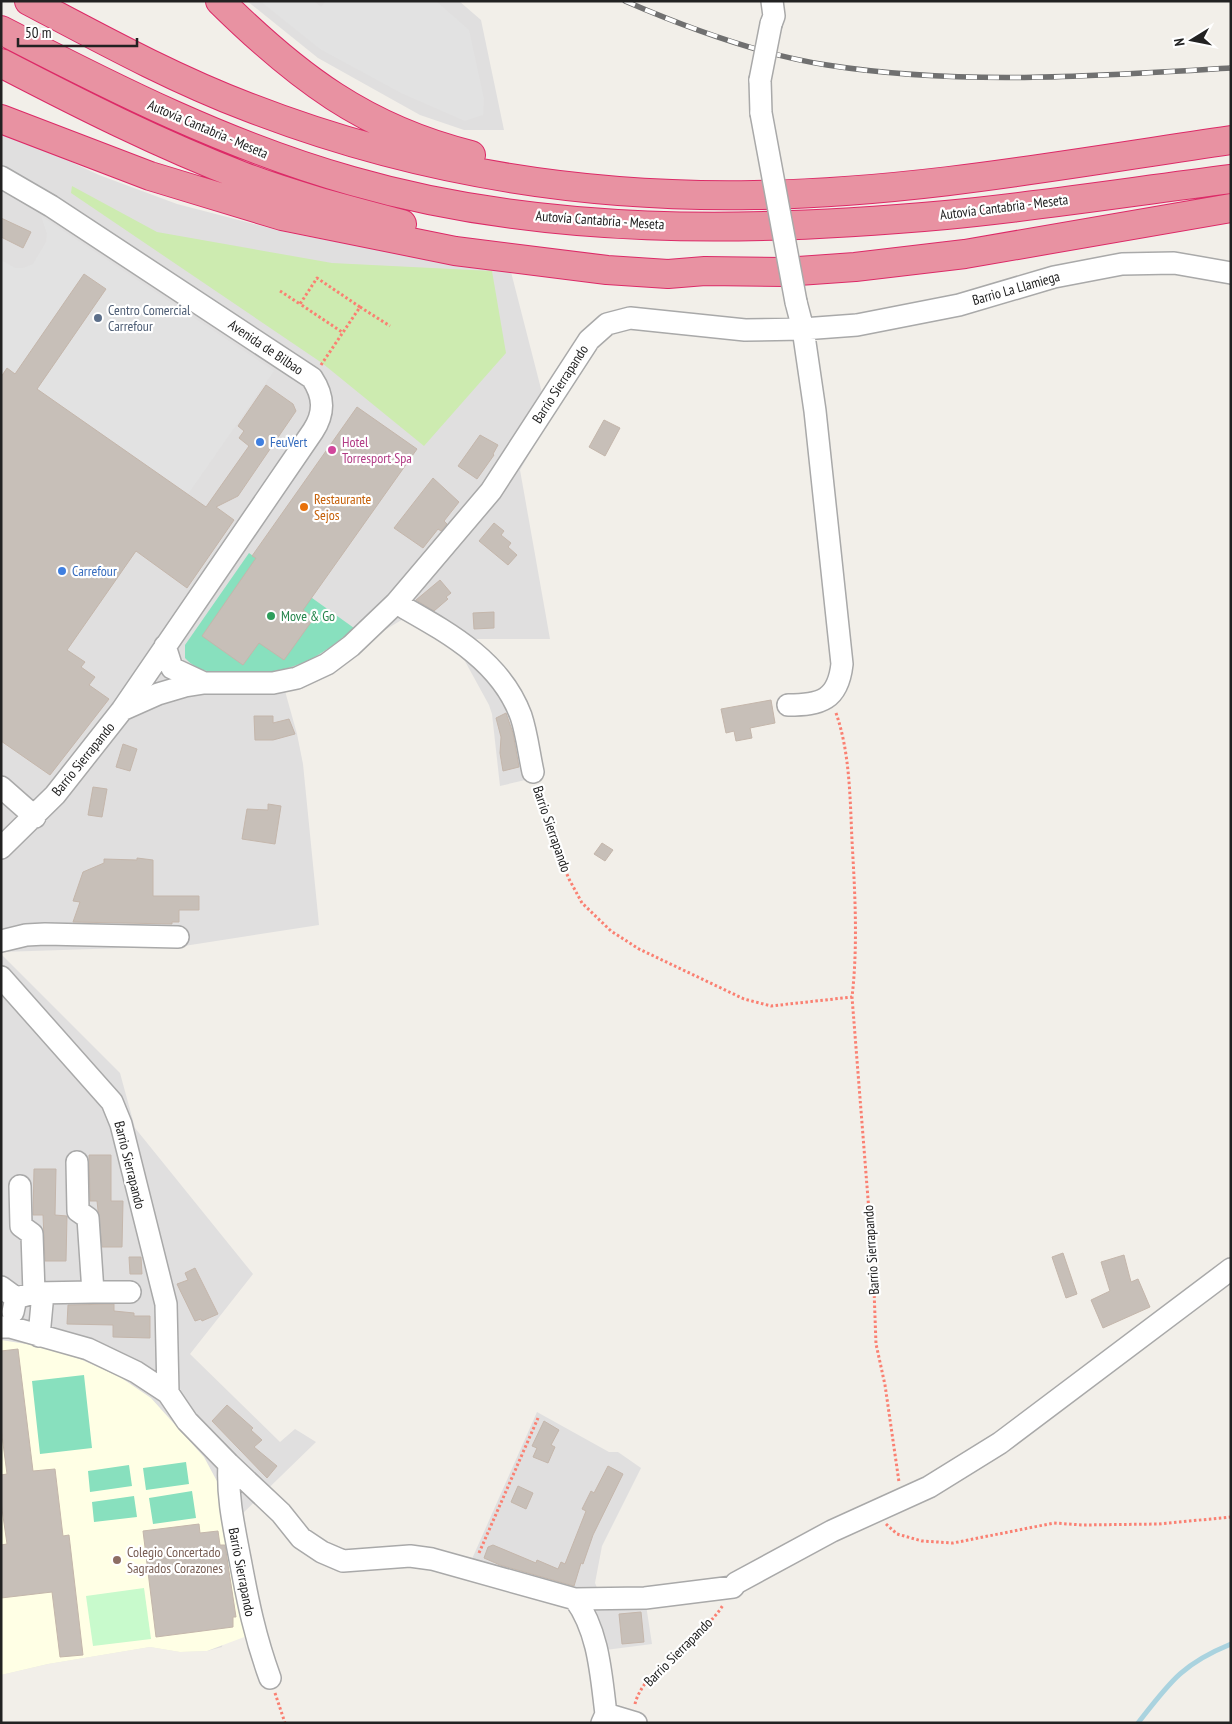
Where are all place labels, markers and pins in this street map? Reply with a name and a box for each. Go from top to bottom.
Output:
place label: Centro Comercial Carrefour [108,301,191,335]
marker: Centro Comercial Carrefour [92,312,104,324]
place label: FeuVert [270,433,307,451]
place label: Hotel Torresport Spa [342,433,412,467]
marker: FeuVert [254,436,266,448]
marker: Hotel Torresport Spa [326,444,338,456]
place label: Restaurante Sejos [314,490,372,524]
marker: Restaurante Sejos [298,501,310,513]
place label: Carrefour [72,562,117,580]
marker: Carrefour [56,565,68,577]
place label: Move & Go [281,607,335,625]
marker: Move & Go [265,610,277,622]
place label: Colegio Concertado Sagrados Corazones [127,1543,223,1577]
marker: Colegio Concertado Sagrados Corazones [111,1554,123,1566]

